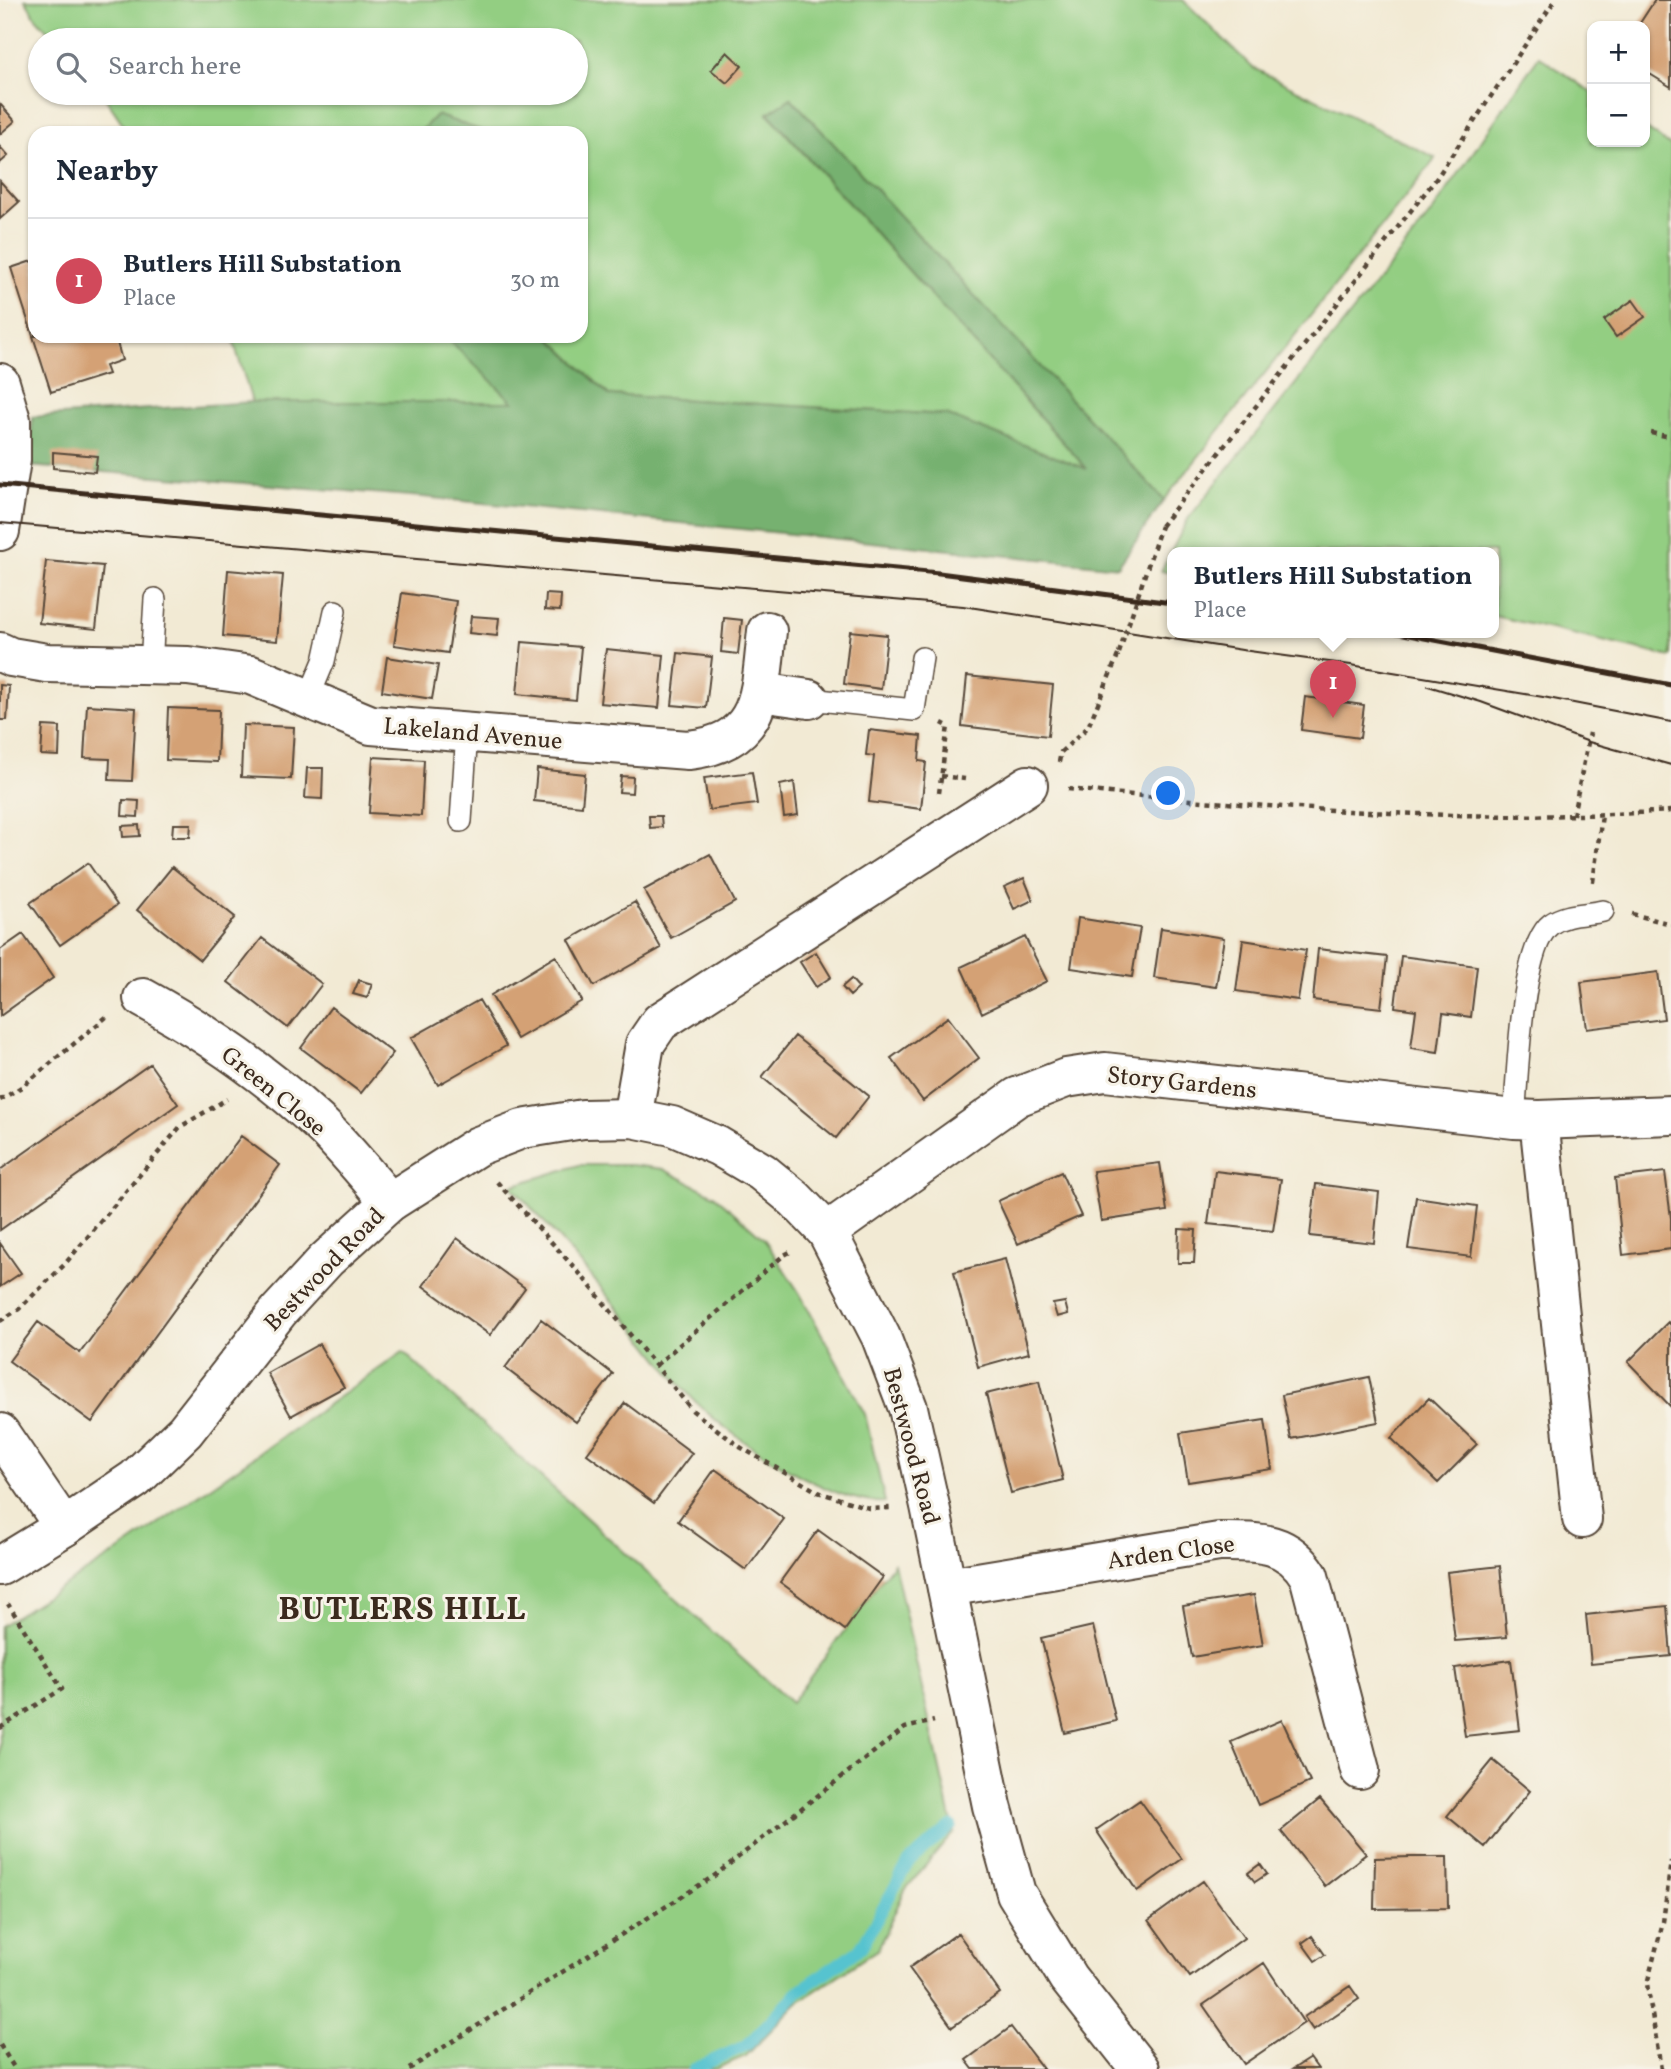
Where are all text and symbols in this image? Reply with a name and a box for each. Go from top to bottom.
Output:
map controls [1587,21,1650,147]
button: + [1587,21,1650,84]
search box [28,28,588,105]
icon: search [52,48,90,86]
text: Search here [108,49,241,85]
button: − [1587,84,1650,147]
text: Nearby [56,151,158,193]
text: Butlers Hill Substation [123,247,402,283]
text: 1 [74,265,84,297]
text: 30 m [510,265,560,297]
text: Place [123,283,176,315]
popup [1167,547,1499,638]
text: Butlers Hill Substation [1194,559,1472,595]
text: Place [1194,595,1246,627]
pin: 1 [1310,660,1356,718]
street label: Lakeland Avenue [382,710,564,760]
your location [1151,776,1185,810]
street label: Green Close [213,1039,333,1146]
street label: Story Gardens [1105,1059,1258,1109]
street label: Bestwood Road [257,1201,394,1340]
street label: Bestwood Road [873,1364,947,1529]
street label: Arden Close [1105,1528,1237,1580]
district label: BUTLERS HILL [278,1589,528,1633]

